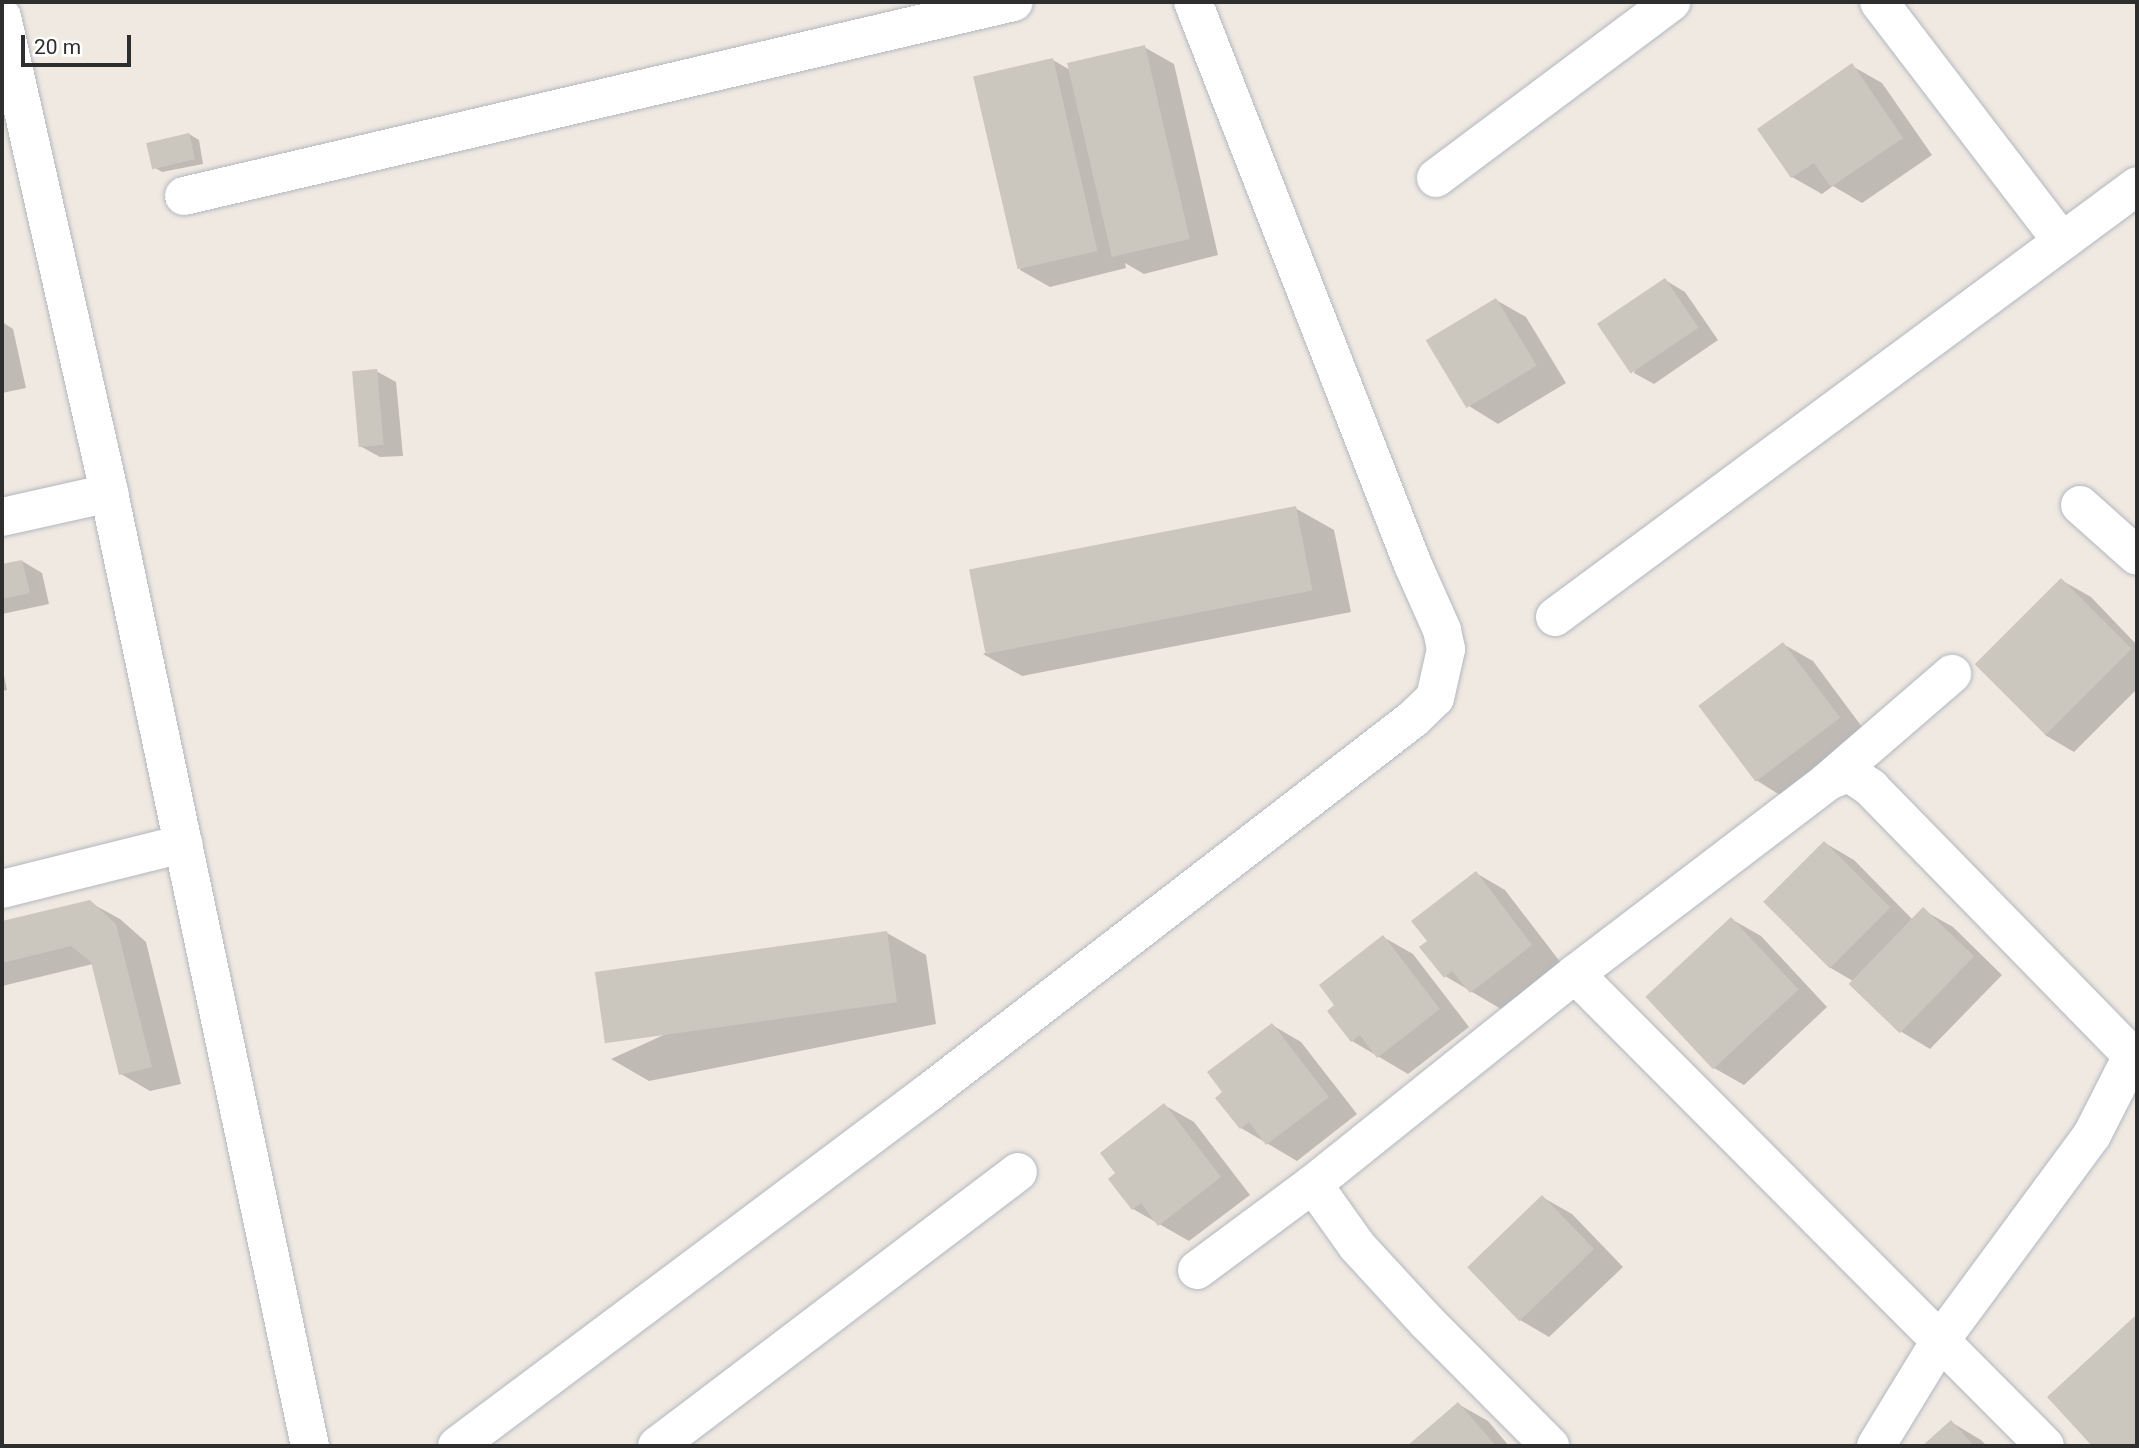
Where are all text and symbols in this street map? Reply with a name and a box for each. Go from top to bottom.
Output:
scale bar [24,21,135,65]
text: 20 m [34,35,81,59]

